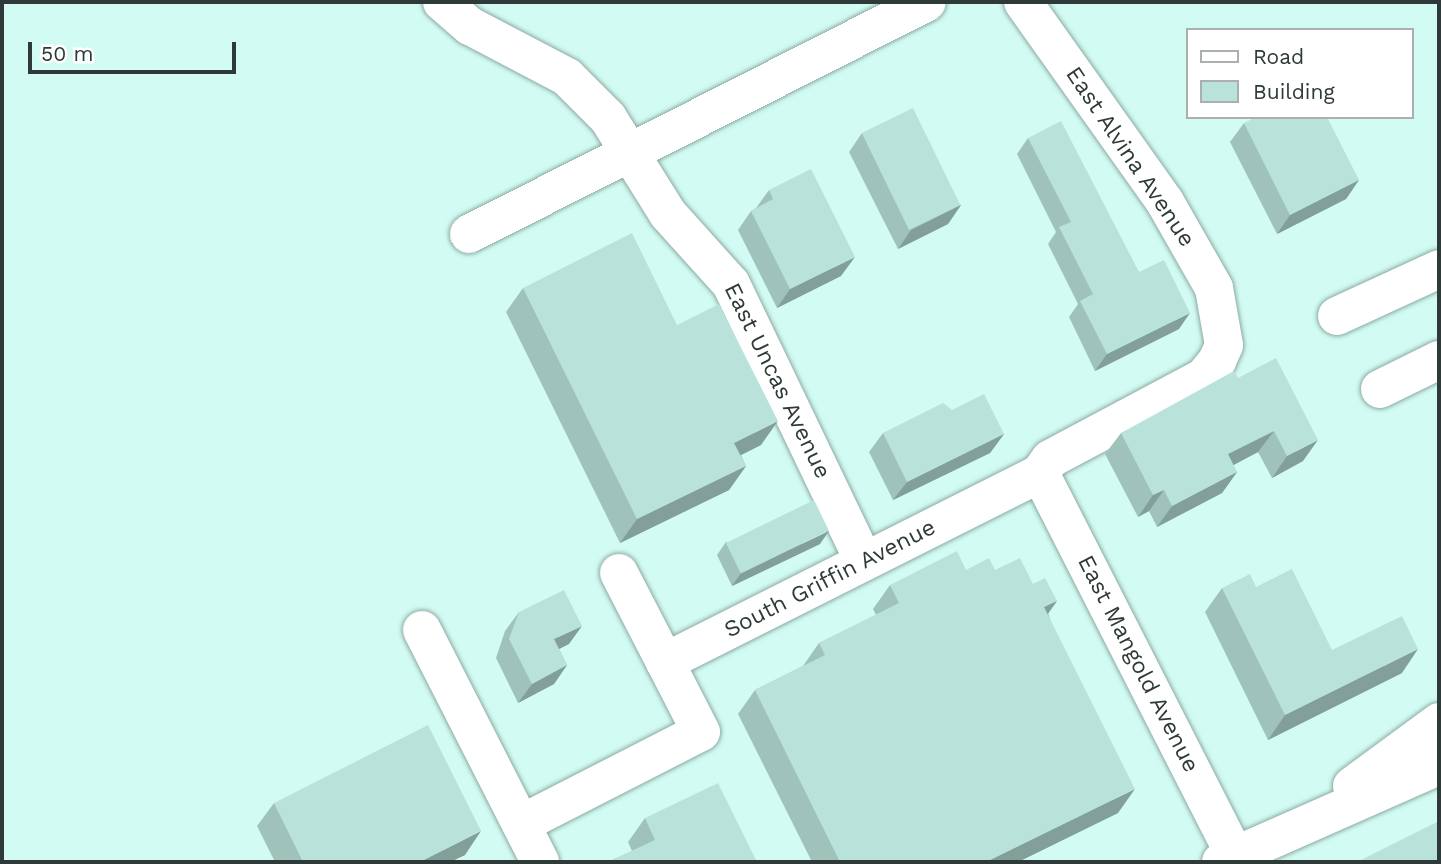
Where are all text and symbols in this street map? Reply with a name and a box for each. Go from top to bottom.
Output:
scale bar [32,28,240,72]
legend [1186,28,1413,119]
text: 50 m [41,41,93,66]
text: Road [1253,44,1304,69]
street label: East Alvina Avenue [1059,61,1201,253]
text: Building [1253,79,1335,104]
street label: East Uncas Avenue [717,278,837,484]
street label: South Griffin Avenue [719,514,941,644]
street label: East Mangold Avenue [1071,550,1205,778]

